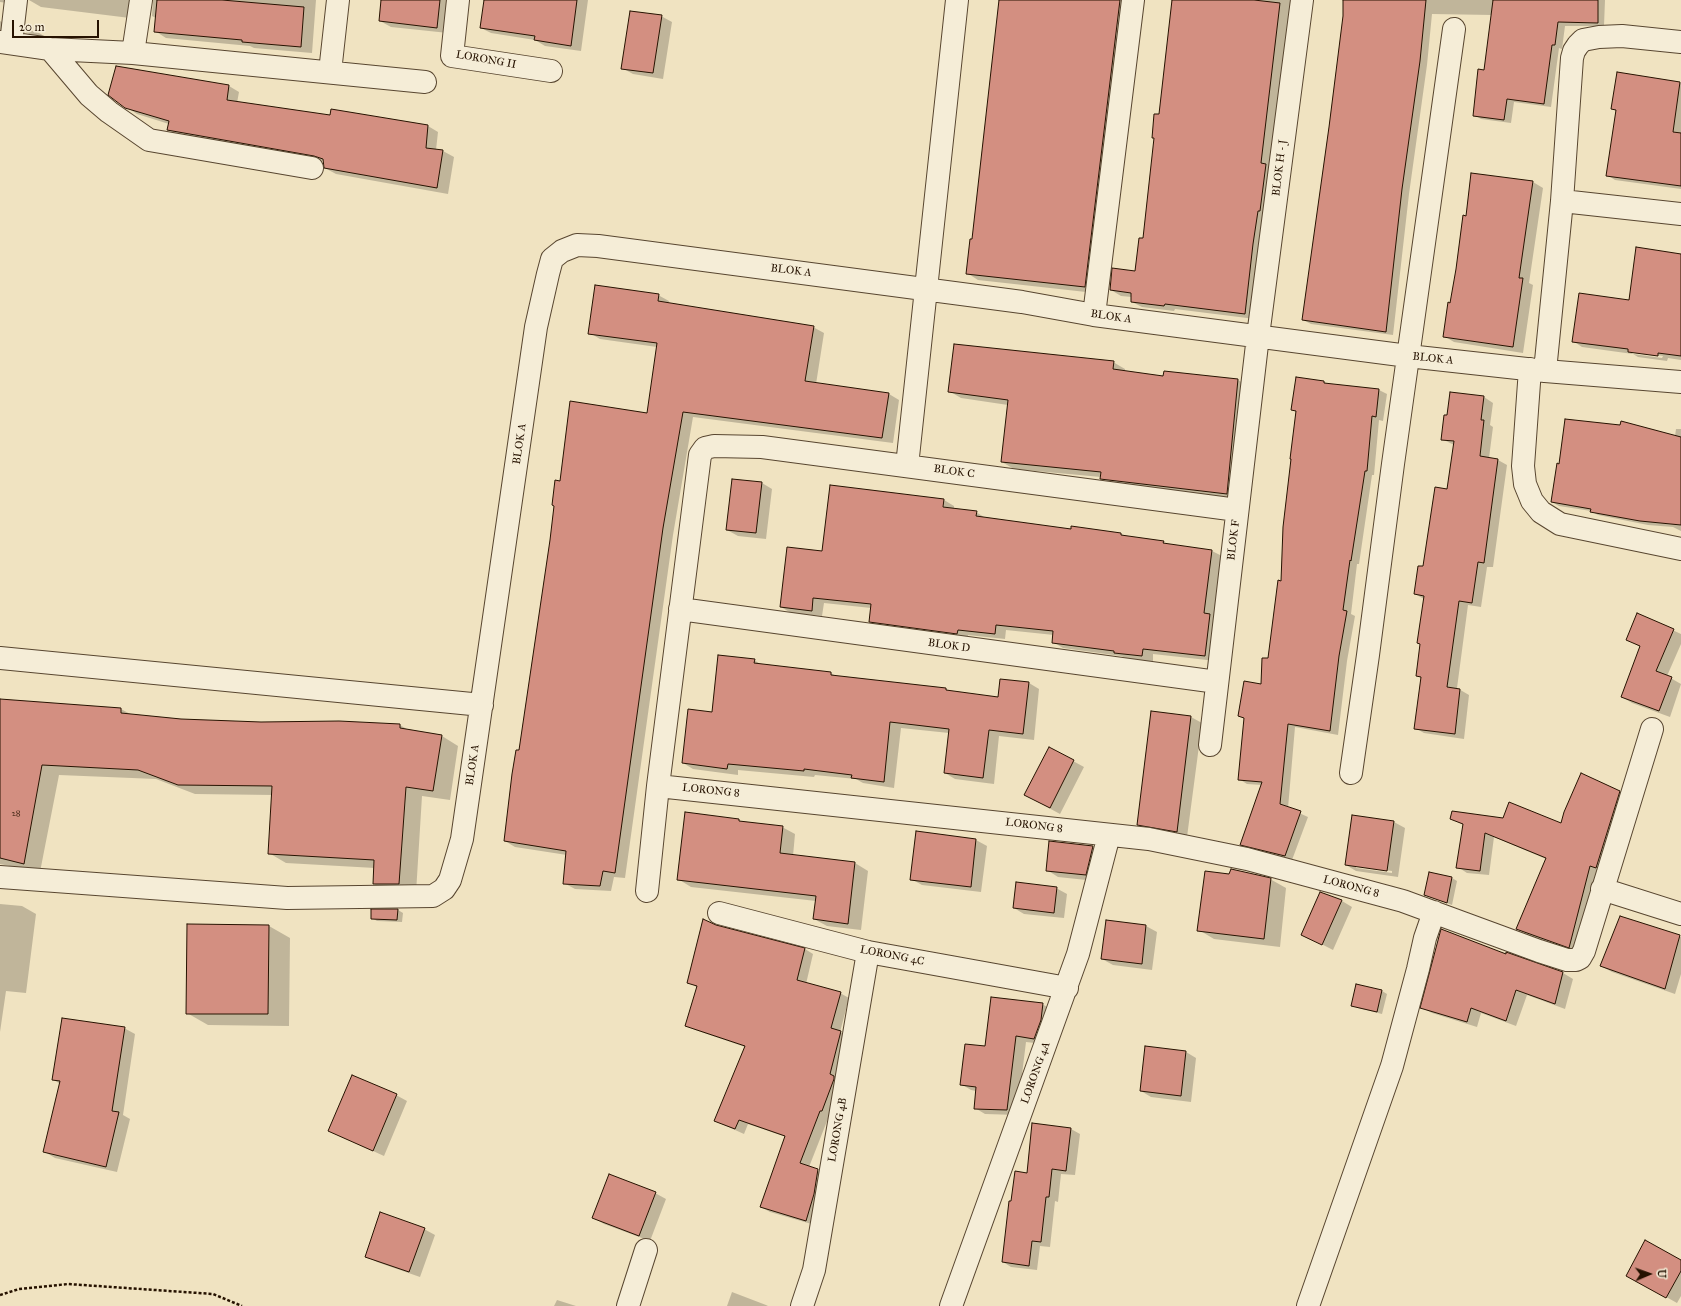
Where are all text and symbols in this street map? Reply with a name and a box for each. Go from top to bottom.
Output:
scale bar [14,12,101,38]
text: 20 m [19,20,45,34]
street label: LORONG II [455,48,517,72]
street label: BLOK H - J [1270,139,1290,197]
street label: BLOK A [770,262,812,280]
street label: BLOK A [1090,308,1132,326]
street label: BLOK A [1412,350,1454,368]
street label: BLOK A [511,423,529,465]
street label: BLOK C [933,463,975,481]
street label: BLOK F [1225,519,1243,561]
street label: BLOK D [927,637,971,655]
street label: BLOK A [464,744,482,786]
street label: LORONG 8 [682,781,740,801]
house number: 28 [11,809,21,819]
street label: LORONG 8 [1005,816,1063,836]
street label: LORONG 8 [1321,873,1381,901]
street label: LORONG 4C [859,943,925,969]
street label: LORONG 4A [1019,1040,1053,1106]
street label: LORONG 4B [826,1097,850,1163]
north arrow [1629,1254,1669,1294]
text: U [1655,1269,1668,1278]

